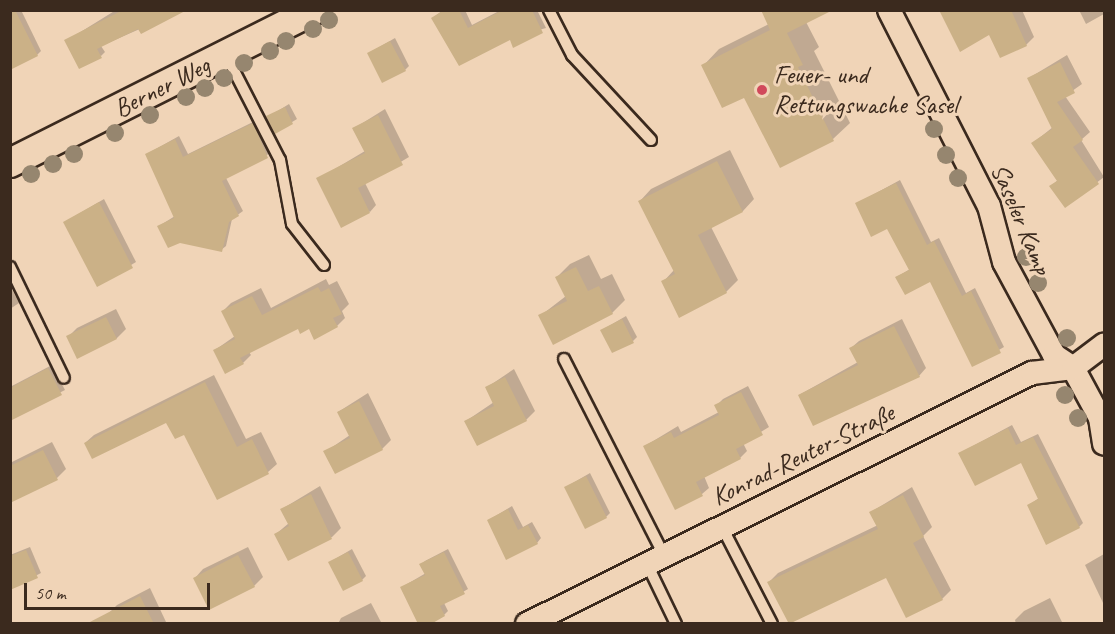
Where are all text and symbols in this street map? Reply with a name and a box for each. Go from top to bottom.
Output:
street label: Berner Weg [109,50,215,124]
place label: Feuer- und Rettungswache Sasel [774,59,958,120]
marker: Feuer- und Rettungswache Sasel [755,83,769,97]
street label: Saseler Kamp [984,159,1058,279]
street label: Konrad-Reuter-Straße [707,397,899,513]
scale bar [27,571,213,609]
text: 50 m [35,582,66,604]

